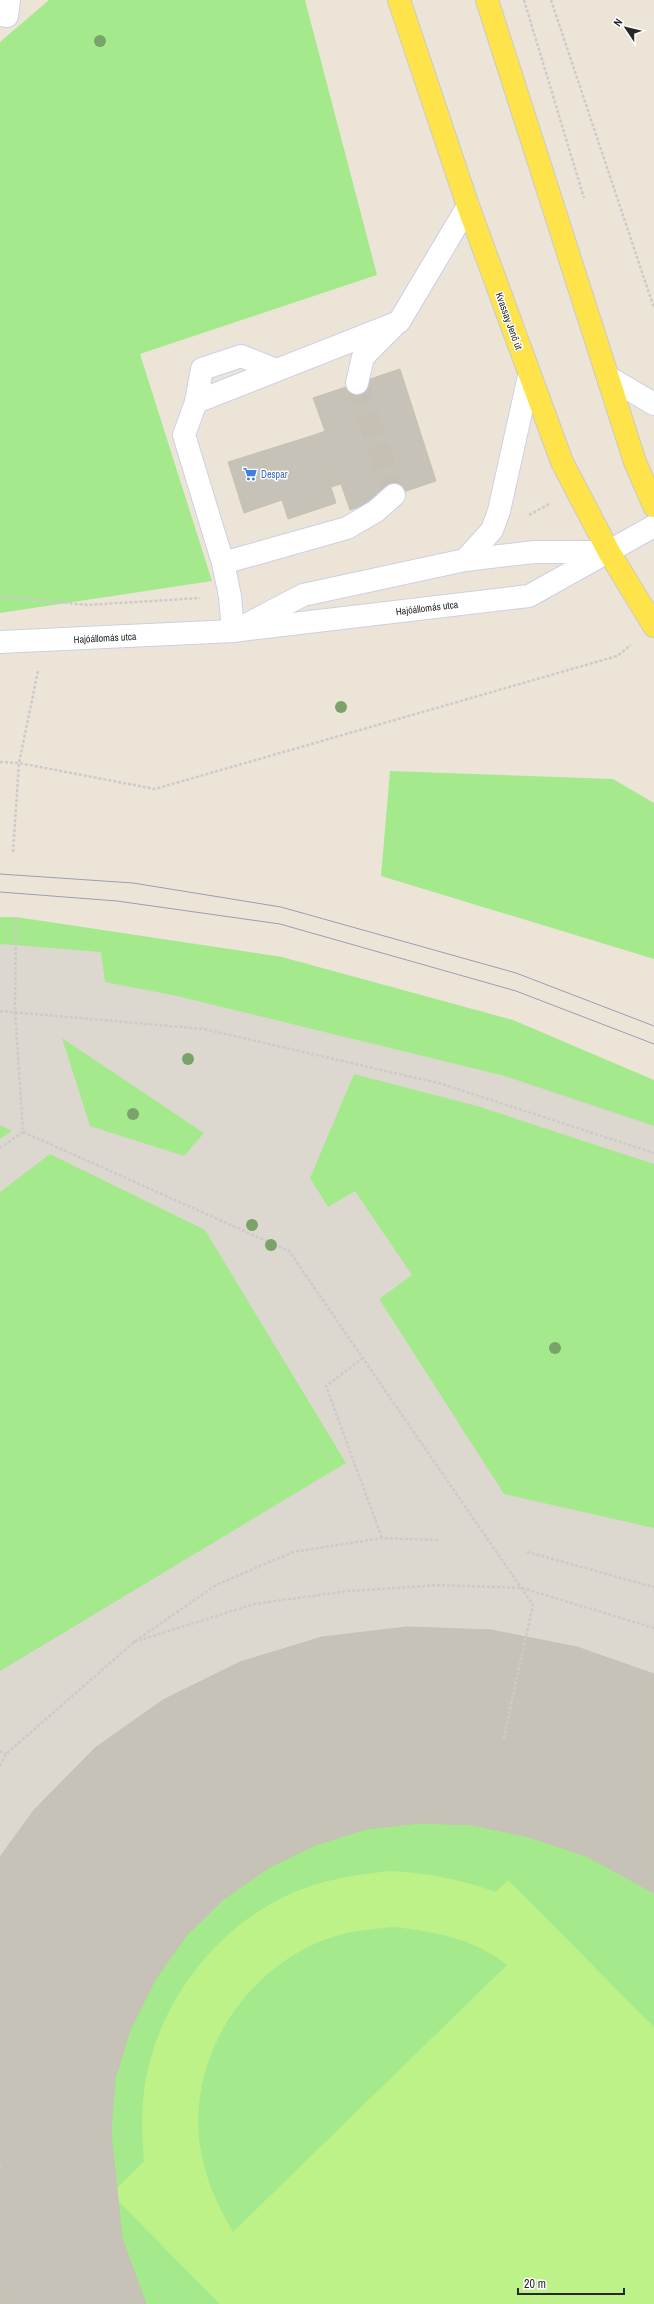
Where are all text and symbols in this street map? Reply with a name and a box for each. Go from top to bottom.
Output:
north arrow [606,8,646,48]
text: N [610,16,625,29]
street label: Kvassay Jenő út [493,291,526,352]
supermarket icon: Despar [242,466,258,482]
place label: Despar [261,468,288,481]
street label: Hajóállomás utca [395,598,459,618]
street label: Hajóállomás utca [73,630,137,646]
scale bar [518,2270,624,2296]
text: 20 m [524,2276,546,2292]

